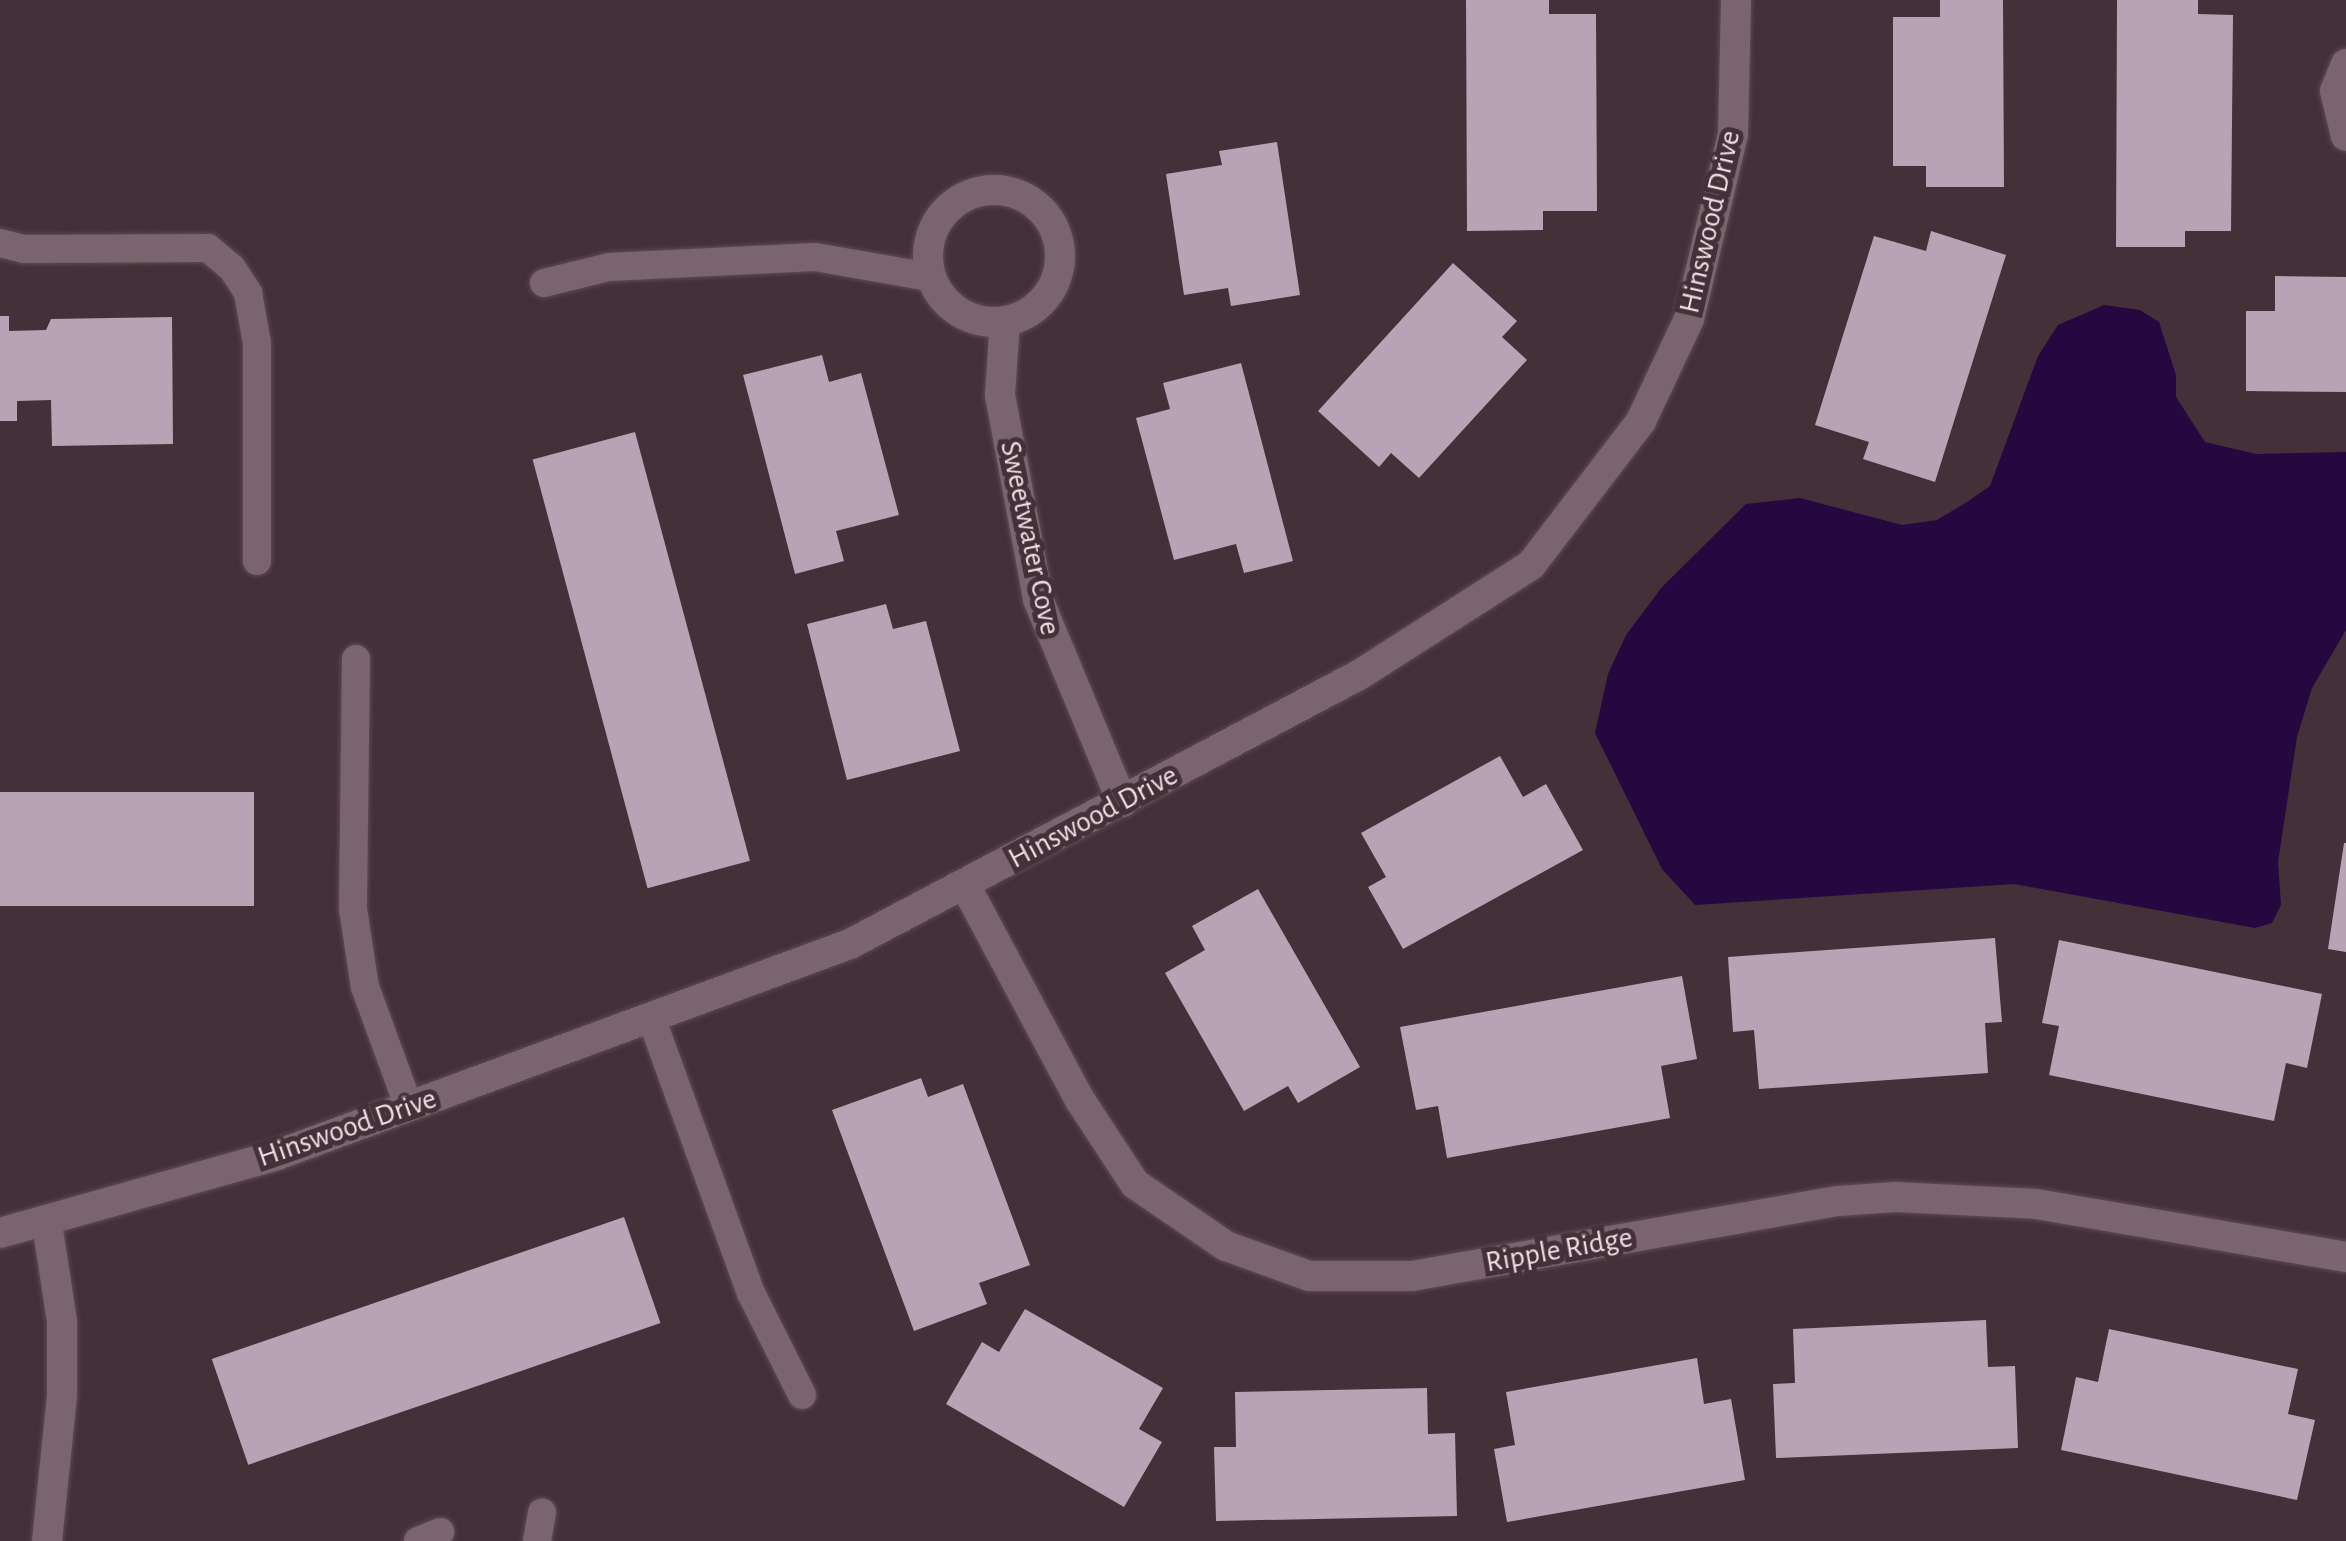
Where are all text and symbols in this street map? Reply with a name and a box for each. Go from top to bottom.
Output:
street label: Hinswood Drive [1671,127,1749,317]
street label: Sweetwater Cove [992,438,1068,638]
street label: Hinswood Drive [1002,757,1184,877]
street label: Hinswood Drive [253,1081,441,1175]
street label: Ripple Ridge [1483,1219,1635,1281]

